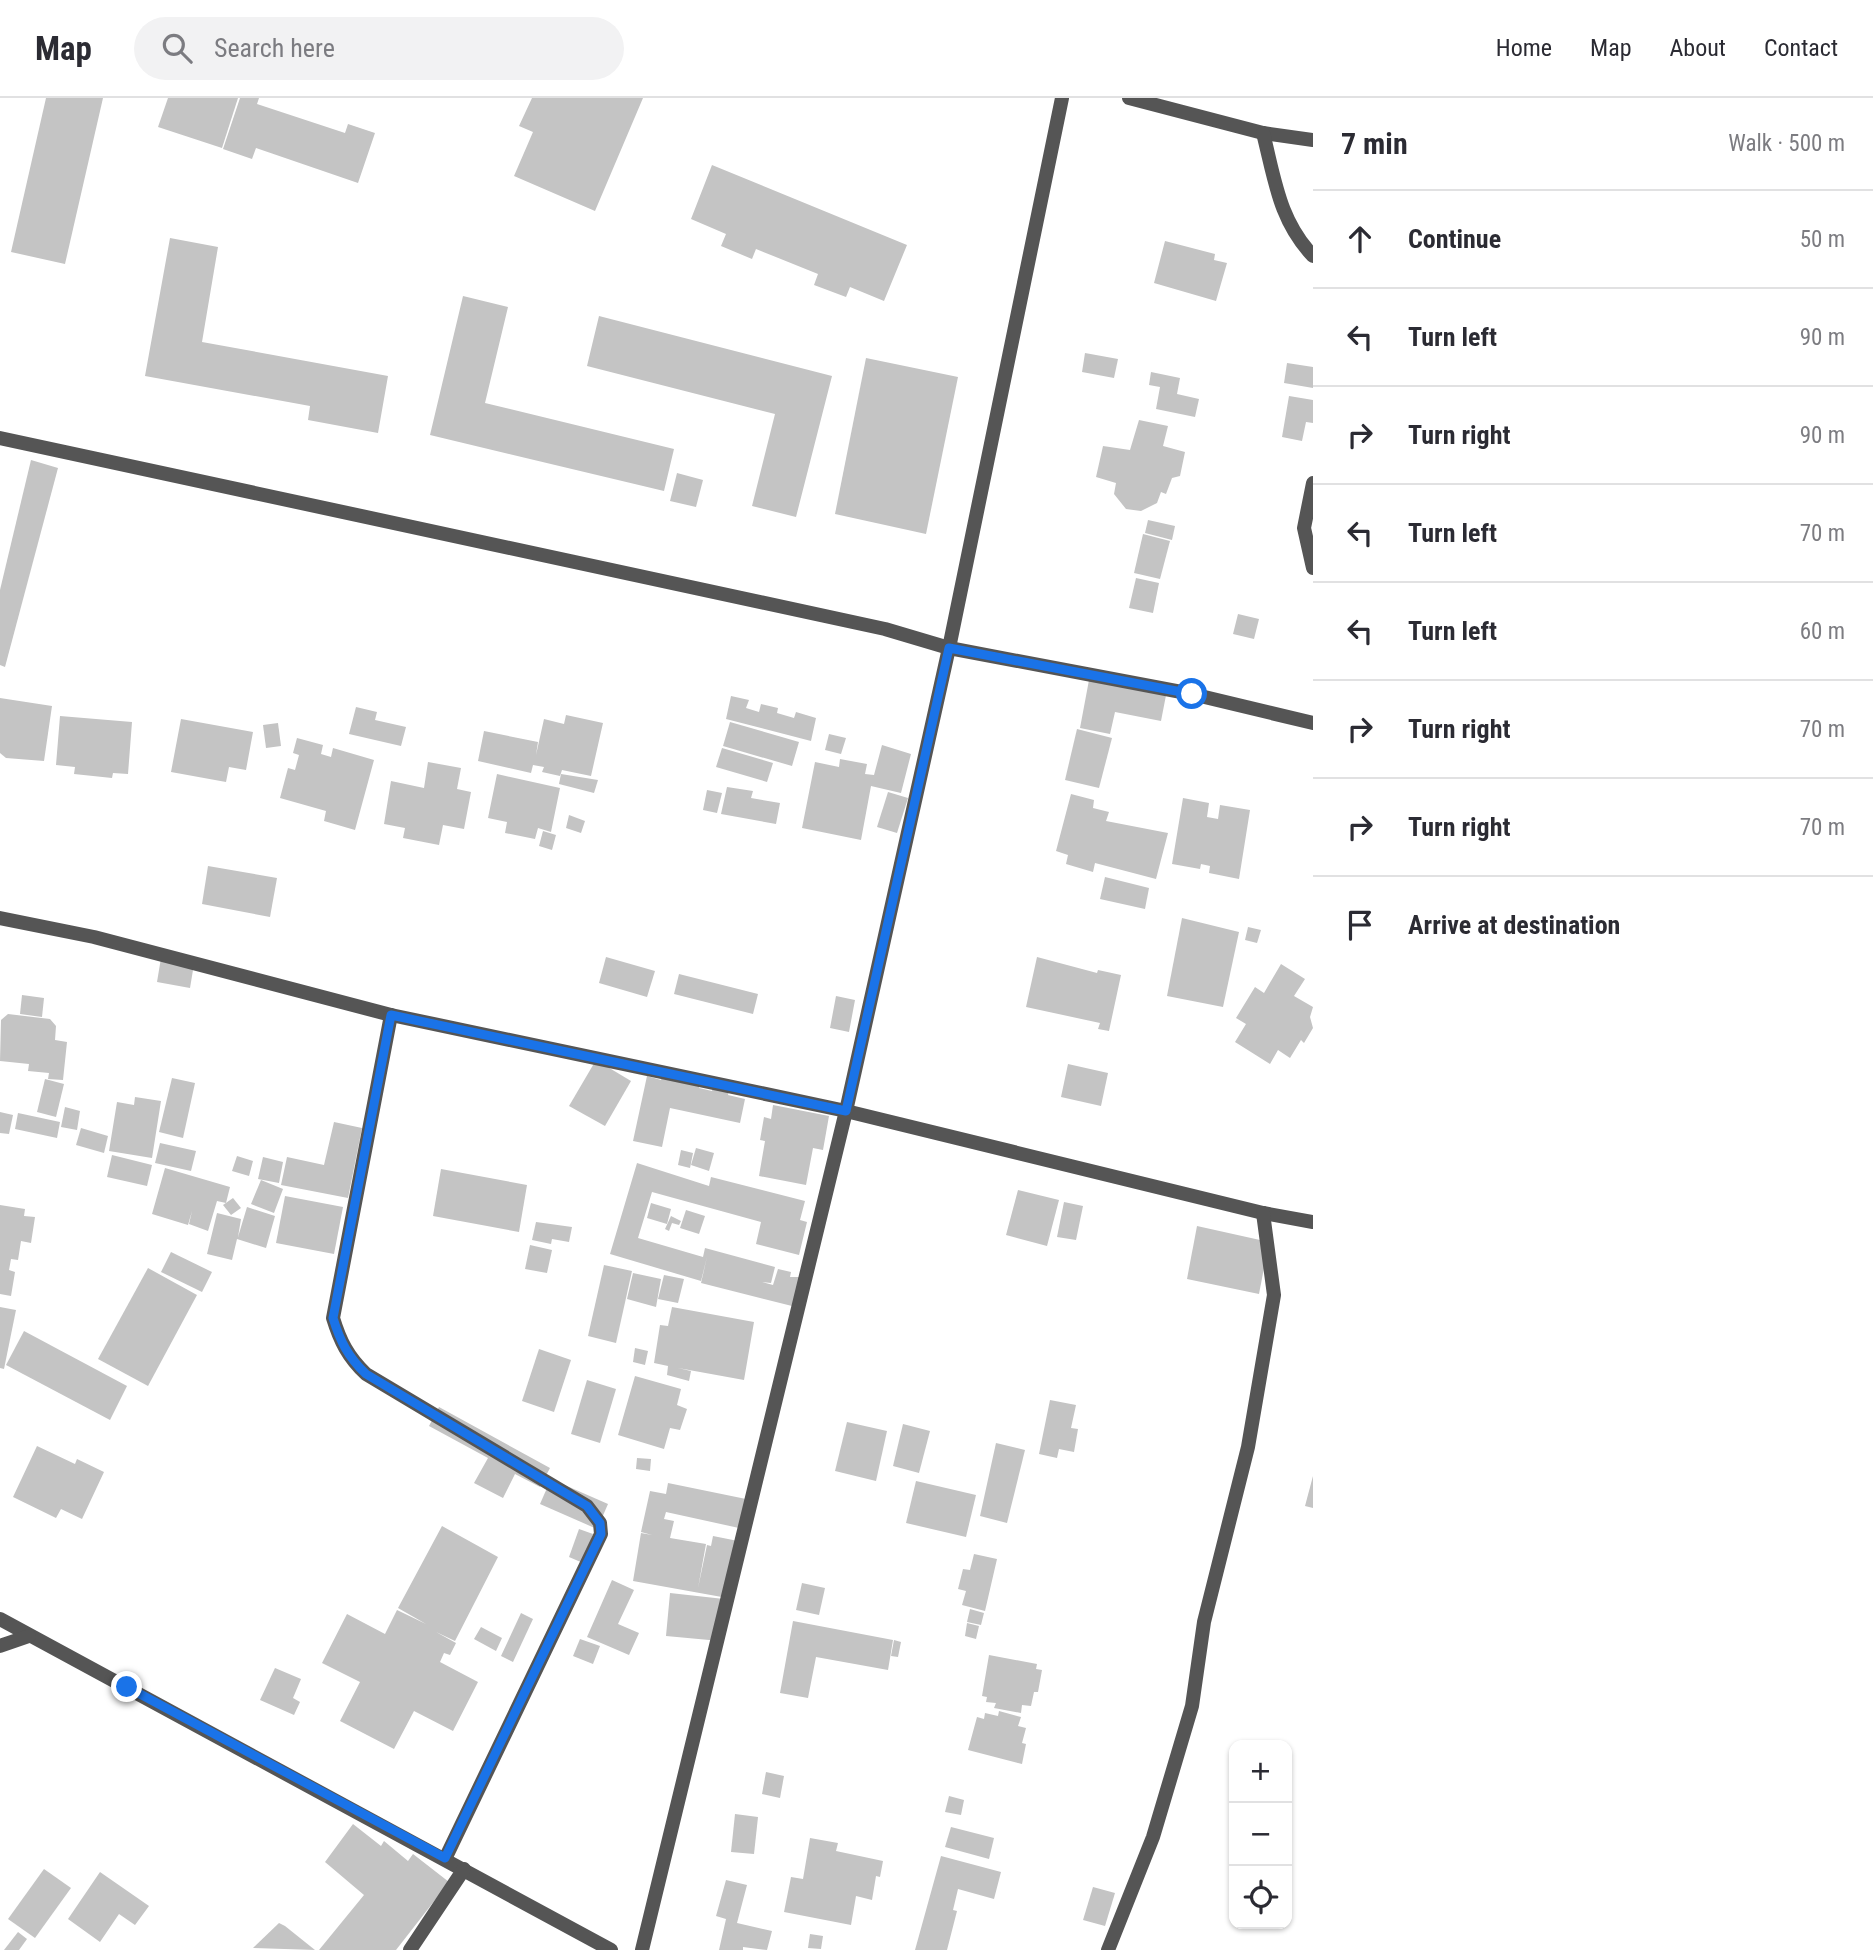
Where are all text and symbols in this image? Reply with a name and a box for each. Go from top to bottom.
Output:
search box [134,17,624,80]
text: Map [35,29,92,68]
icon: search [158,29,196,67]
text: Search here [214,33,335,63]
text: Home [1496,34,1552,62]
text: Map [1590,34,1632,62]
text: About [1670,34,1726,62]
text: Contact [1764,34,1838,62]
text: 7 min [1341,126,1408,161]
text: Walk · 500 m [1728,130,1845,157]
icon: ahead [1341,220,1379,258]
text: Continue [1408,224,1501,254]
text: 50 m [1800,226,1845,253]
icon: left [1341,318,1379,356]
text: Turn left [1408,322,1497,352]
text: 90 m [1800,324,1845,351]
icon: right [1341,416,1379,454]
text: Turn right [1408,420,1510,450]
text: 90 m [1800,422,1845,449]
icon: left [1341,514,1379,552]
text: Turn left [1408,518,1497,548]
text: 70 m [1800,520,1845,547]
icon: left [1341,612,1379,650]
text: Turn left [1408,616,1497,646]
text: 60 m [1800,618,1845,645]
route start [1176,678,1207,709]
icon: right [1341,710,1379,748]
text: Turn right [1408,714,1510,744]
text: 70 m [1800,716,1845,743]
icon: right [1341,808,1379,846]
text: Turn right [1408,812,1510,842]
text: 70 m [1800,814,1845,841]
icon: arrive [1341,906,1379,944]
text: Arrive at destination [1408,910,1620,940]
route end [111,1671,142,1702]
map controls [1229,1740,1292,1929]
button: + [1229,1740,1292,1803]
button: − [1229,1803,1292,1866]
button: locate [1229,1866,1292,1929]

